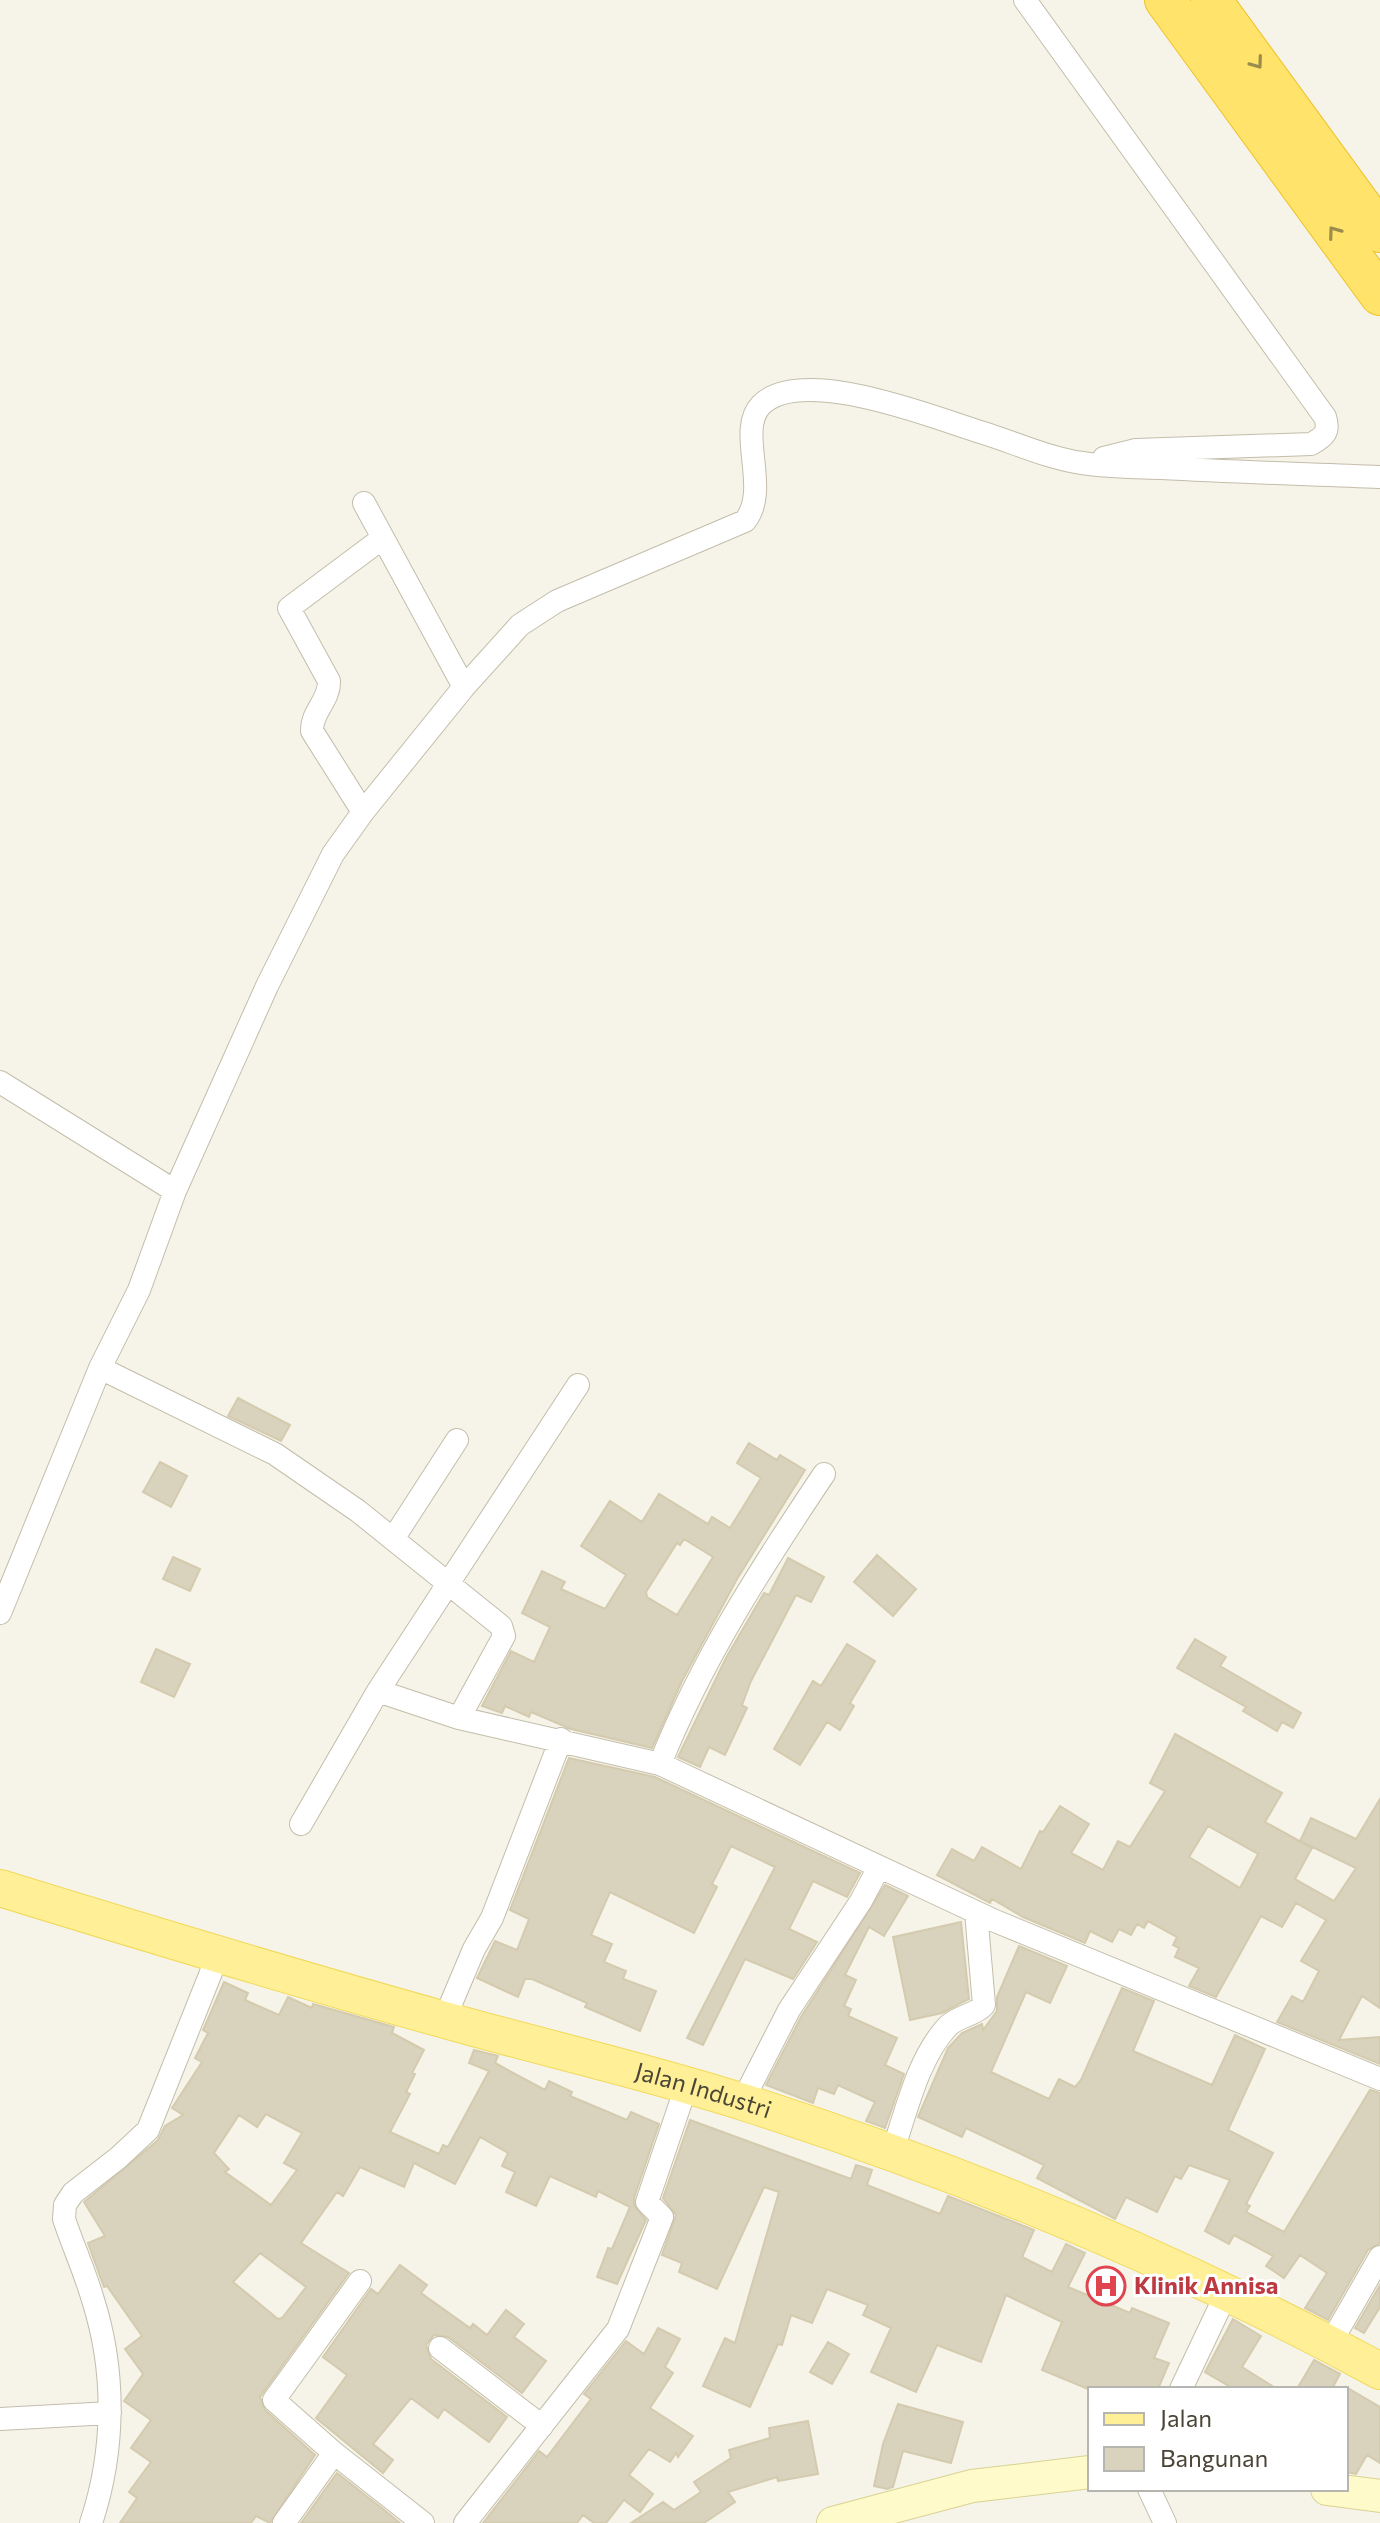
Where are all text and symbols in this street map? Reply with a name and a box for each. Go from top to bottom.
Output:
one-way arrow [1247,54,1261,69]
one-way arrow [1329,226,1343,241]
street label: Jalan Industri [632,2055,776,2123]
hospital icon: Klinik Annisa [1085,2265,1127,2307]
place label: Klinik Annisa [1134,2270,1278,2299]
legend [1088,2387,1348,2491]
text: Jalan [1160,2403,1212,2432]
text: Bangunan [1160,2443,1268,2472]

